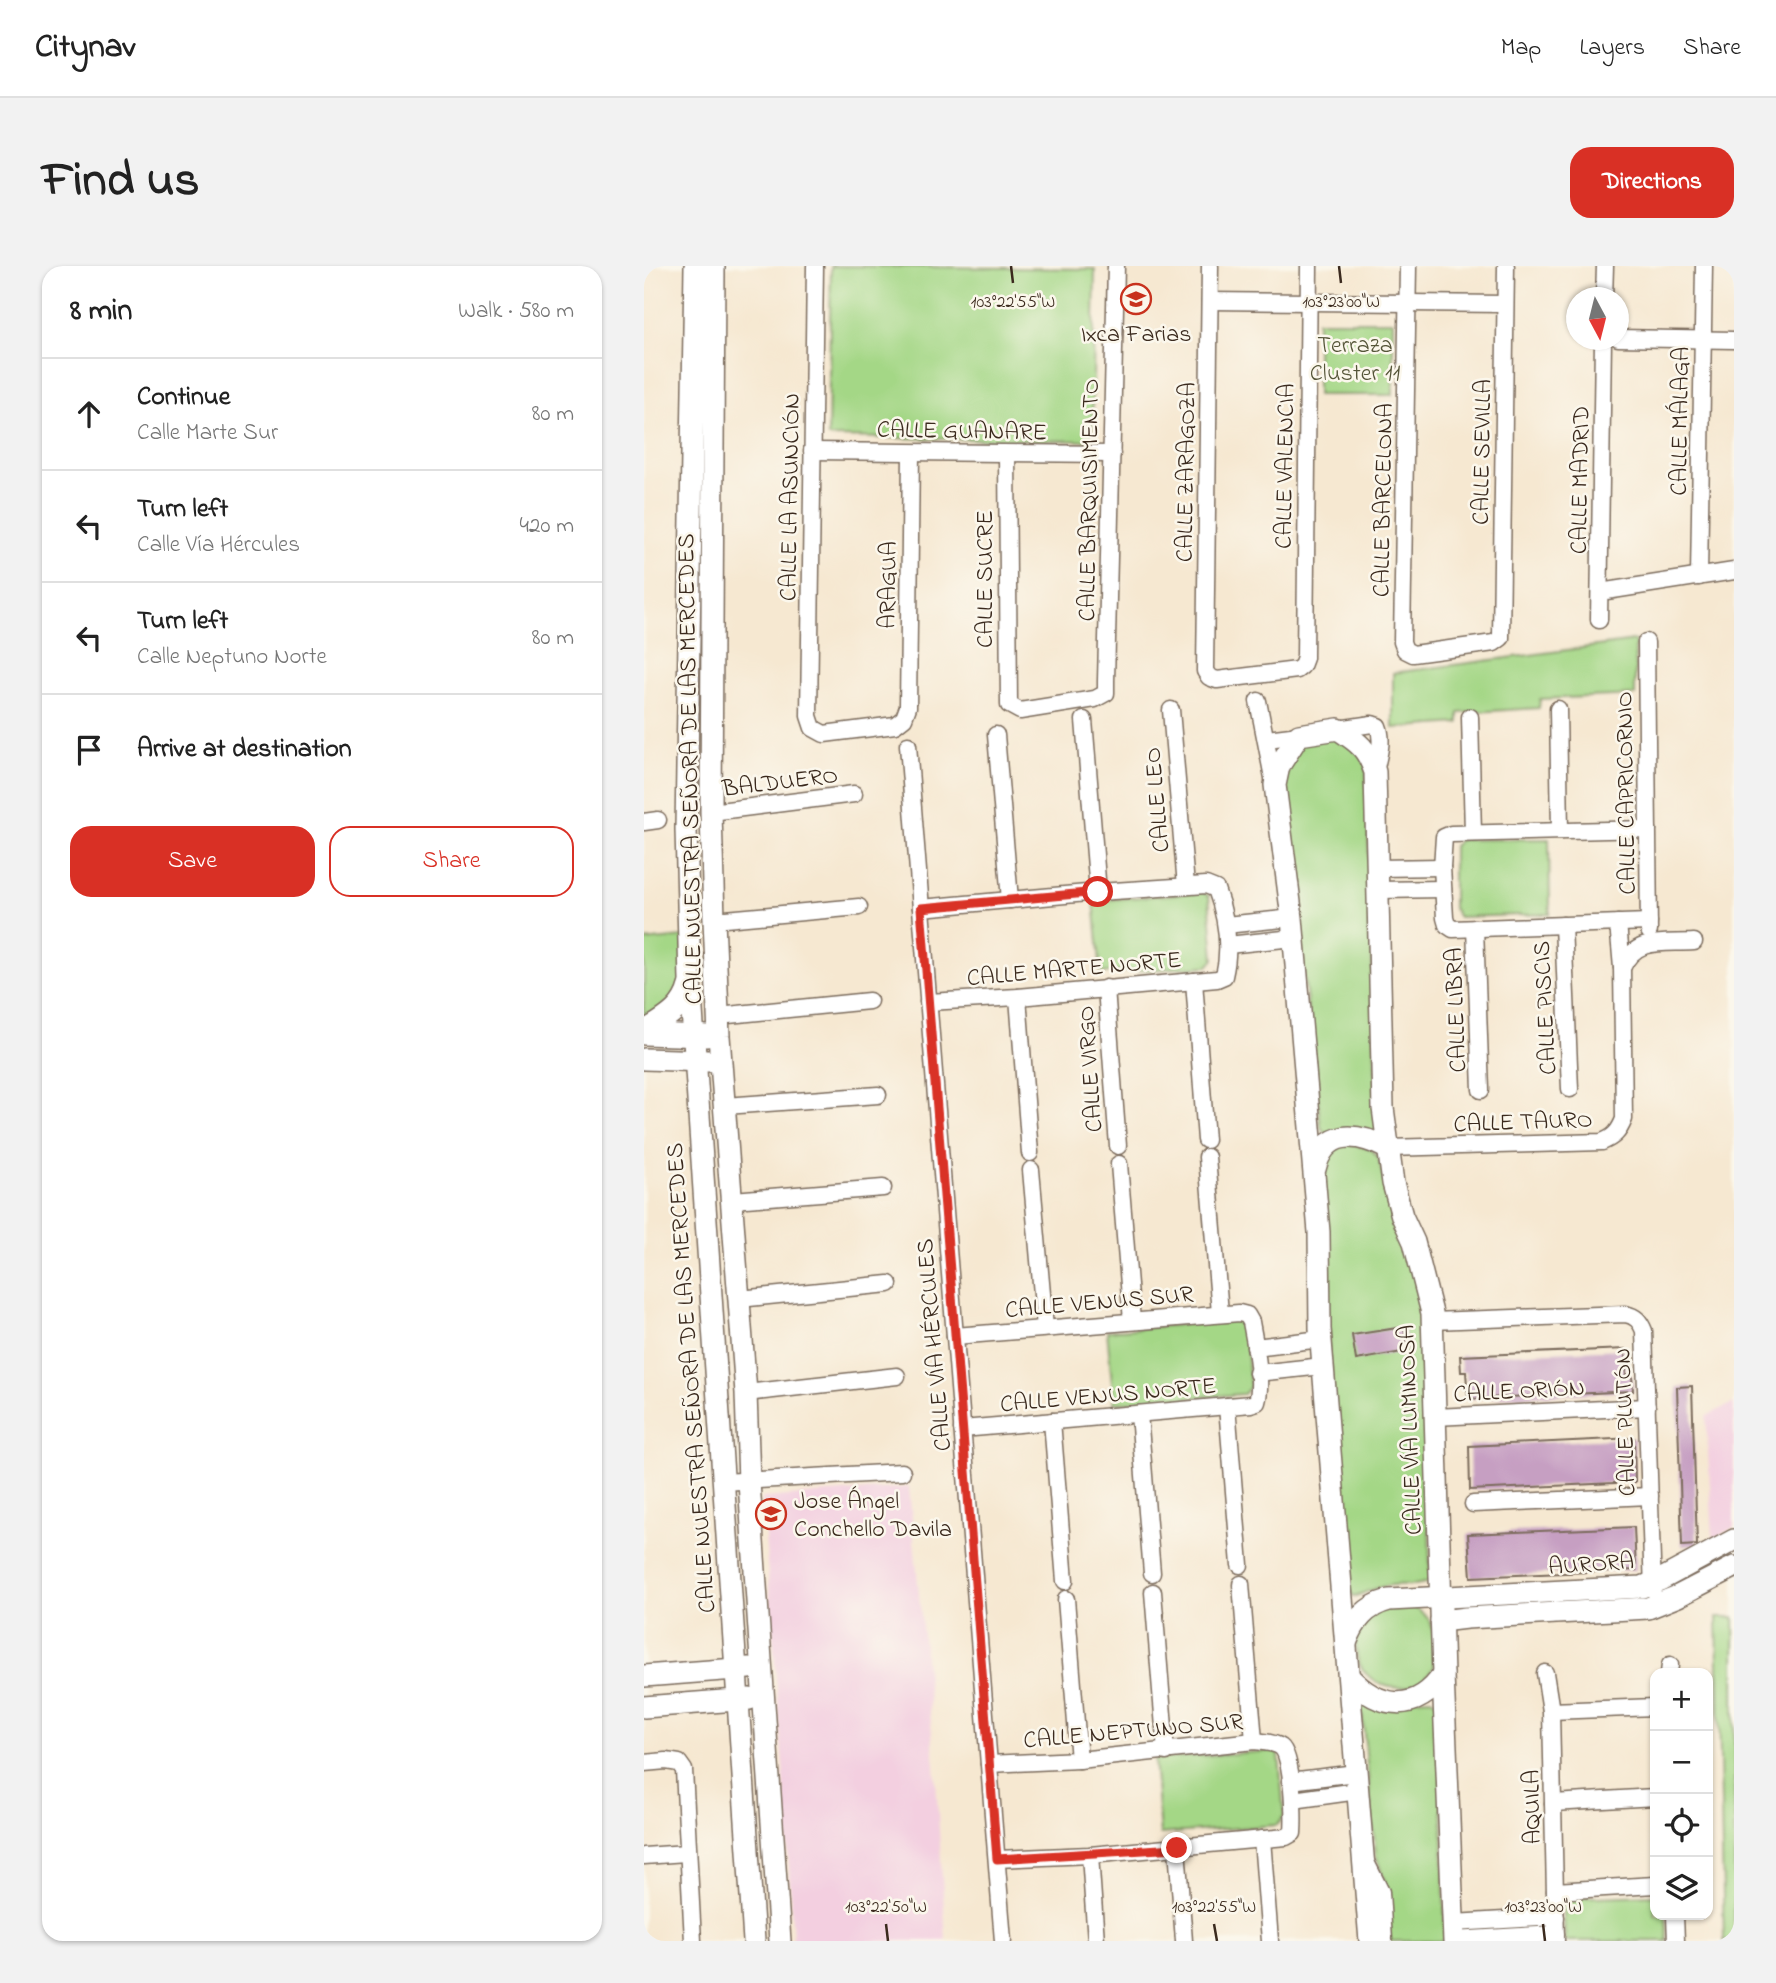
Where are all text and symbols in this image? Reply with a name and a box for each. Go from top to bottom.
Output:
text: Citynav [35,24,135,72]
text: Map [1501,31,1541,66]
text: Layers [1579,31,1645,66]
text: Share [1683,31,1741,66]
text: Find us [42,146,199,218]
button: Directions [1570,147,1734,218]
school or university icon: Ixca Farias [1119,282,1153,316]
north arrow [1566,287,1629,350]
text: 8 min [70,290,132,334]
text: 103°22'55"W [971,290,1055,316]
text: 103°23'00"W [1302,290,1380,316]
text: Walk · 580 m [458,295,574,328]
place label: Ixca Farias [1081,318,1191,353]
park label: Terraza Cluster 11 [1310,329,1401,392]
street label: CALLE MÁLAGA [1663,346,1700,496]
street label: CALLE BARQUISIMENTO [1071,378,1110,622]
text: Continue [137,379,230,417]
street label: CALLE SEVILLA [1465,379,1502,525]
street label: CALLE ZARAGOZA [1168,382,1207,562]
street label: CALLE VALENCIA [1268,383,1305,549]
street label: CALLE LA ASUNCIÓN [772,393,811,601]
icon: ahead [70,395,108,433]
text: 80 m [532,398,574,431]
street label: CALLE BARCELONA [1365,403,1404,597]
street label: CALLE MADRID [1563,406,1600,555]
street label: CALLE GUANARE [877,414,1047,451]
text: Calle Marte Sur [137,417,278,450]
text: Turn left [137,491,228,529]
icon: left [70,507,108,545]
text: 420 m [520,510,574,543]
street label: CALLE SUCRE [969,510,1004,648]
text: Calle Vía Hércules [137,529,300,562]
street label: CALLE NUESTRA SEÑORA DE LAS MERCEDES [670,533,713,1005]
street label: ARAGUA [871,541,908,629]
text: Turn left [137,603,228,641]
icon: left [70,619,108,657]
text: 80 m [532,622,574,655]
text: Calle Neptuno Norte [137,641,327,674]
street label: CALLE CAPRICORNIO [1608,691,1647,895]
icon: arrive [70,731,108,769]
text: Arrive at destination [137,731,352,769]
street label: CALLE LEO [1136,746,1181,854]
street label: BALDUERO [719,759,840,808]
button: Save [70,826,315,897]
button: Share [329,826,574,897]
route start [1082,876,1113,907]
street label: CALLE PISCIS [1526,940,1567,1076]
street label: CALLE MARTE NORTE [965,944,1183,997]
street label: CALLE LIBRA [1438,947,1477,1073]
street label: CALLE VIRGO [1070,1004,1113,1133]
street label: CALLE TAURO [1453,1104,1593,1143]
street label: CALLE NUESTRA SEÑORA DE LAS MERCEDES [659,1142,726,1614]
street label: CALLE VÍA HÉRCULES [909,1237,962,1452]
street label: CALLE VENUS SUR [1004,1278,1195,1329]
street label: CALLE VÍA LUMINOSA [1390,1324,1433,1536]
street label: CALLE PLUTÓN [1606,1347,1647,1497]
street label: CALLE VENUS NORTE [999,1370,1218,1423]
street label: CALLE ORIÓN [1453,1372,1586,1413]
place label: Jose Ángel Conchello Davila [794,1485,952,1548]
school or university icon: Jose Ángel Conchello Davila [754,1497,788,1531]
street label: AURORA [1547,1545,1635,1586]
map controls [1650,1668,1713,1920]
button: + [1650,1668,1713,1731]
street label: CALLE NEPTUNO SUR [1022,1705,1245,1760]
button: − [1650,1731,1713,1794]
street label: AQUILA [1515,1769,1552,1845]
button: locate [1650,1794,1713,1857]
route end [1161,1832,1192,1863]
button: layers [1650,1857,1713,1920]
text: 103°22'50"W [845,1895,927,1921]
text: 103°22'55"W [1172,1895,1256,1921]
text: 103°23'00"W [1504,1895,1582,1921]

